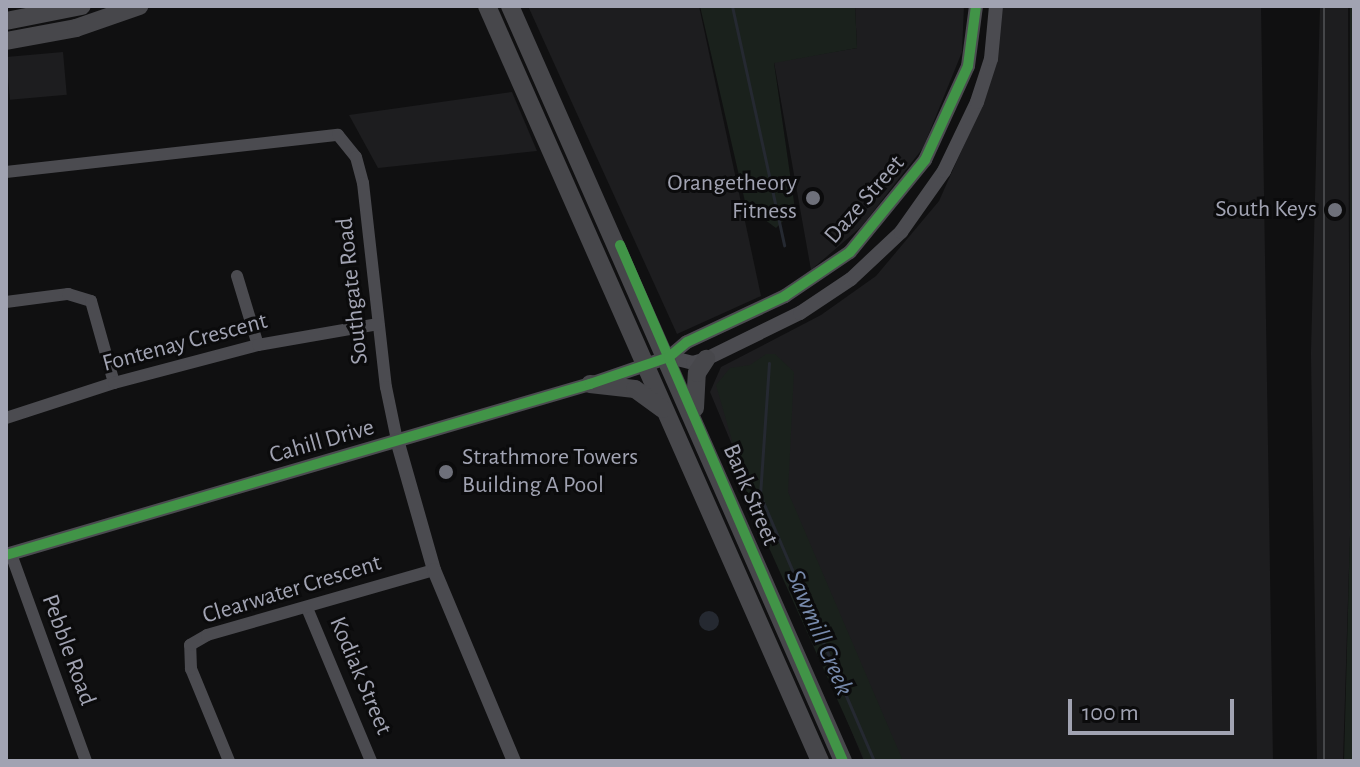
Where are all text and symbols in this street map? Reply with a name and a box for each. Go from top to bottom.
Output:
street label: Daze Street [819,150,911,250]
place label: Orangetheory Fitness [667,170,797,226]
marker: Orangetheory Fitness [804,189,822,207]
place label: South Keys [1215,196,1317,224]
marker: South Keys [1324,199,1346,221]
street label: Southgate Road [331,216,375,366]
street label: Fontenay Crescent [100,307,270,379]
street label: Cahill Drive [266,413,378,471]
street label: Bank Street [716,440,784,550]
place label: Strathmore Towers Building A Pool [462,444,638,500]
marker: Strathmore Towers Building A Pool [437,463,455,481]
street label: Clearwater Crescent [199,549,385,631]
water label: Sawmill Creek [779,566,859,700]
street label: Pebble Road [35,591,101,709]
street label: Kodiak Street [322,613,398,739]
scale bar [1072,683,1238,733]
text: 100 m [1082,701,1139,725]

